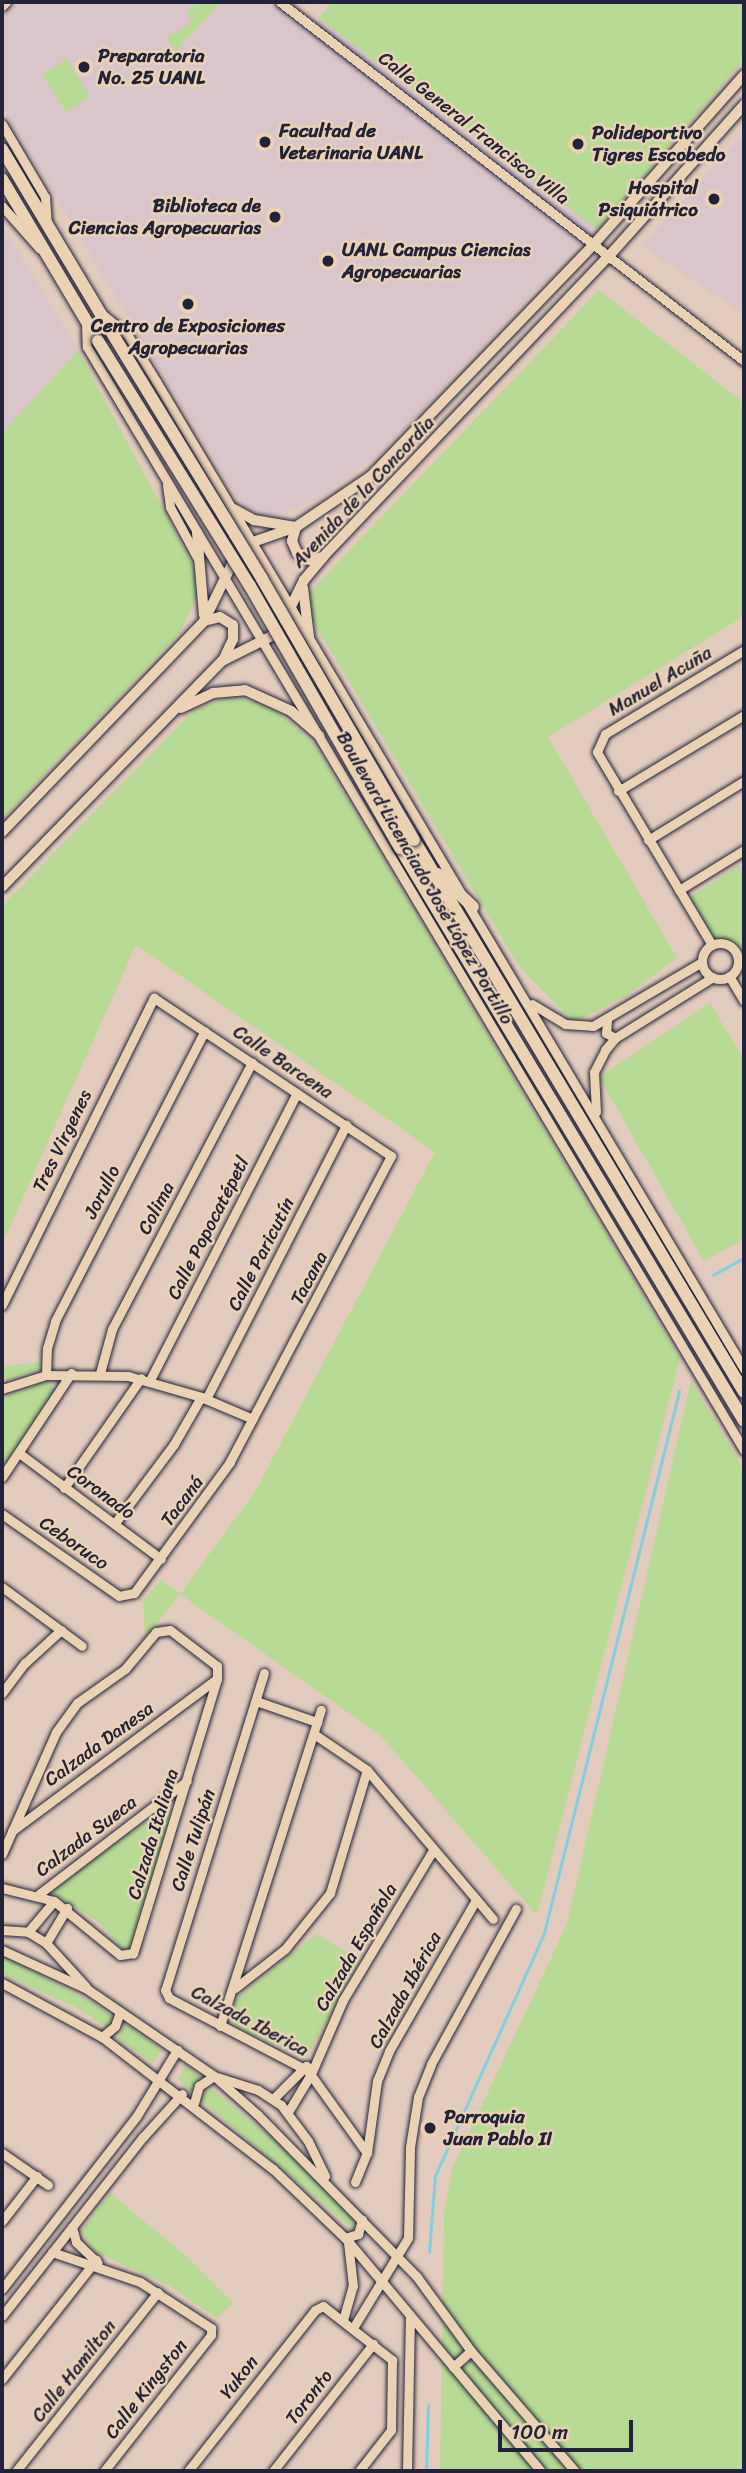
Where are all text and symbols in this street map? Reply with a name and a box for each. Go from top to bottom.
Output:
place label: Preparatoria No. 25 UANL [98,45,205,89]
street label: Calle General Francisco Villa [373,46,575,210]
marker: Preparatoria No. 25 UANL [76,59,92,75]
place label: Facultad de Veterinaria UANL [279,120,423,164]
place label: Polideportivo Tigres Escobedo [592,122,725,166]
marker: Facultad de Veterinaria UANL [257,134,273,150]
marker: Polideportivo Tigres Escobedo [570,136,586,152]
place label: Hospital Psiquiátrico [598,177,698,221]
marker: Hospital Psiquiátrico [704,189,724,209]
place label: Biblioteca de Ciencias Agropecuarias [68,195,261,239]
marker: Biblioteca de Ciencias Agropecuarias [267,209,283,225]
place label: UANL Campus Ciencias Agropecuarias [342,239,531,283]
marker: UANL Campus Ciencias Agropecuarias [320,253,336,269]
marker: Centro de Exposiciones Agropecuarias [180,296,196,312]
place label: Centro de Exposiciones Agropecuarias [92,315,284,359]
street label: Avenida de la Concordia [287,411,439,573]
street label: Manuel Acuña [604,641,716,721]
street label: Boulevard Licenciado José López Portillo [331,726,519,1030]
street label: Calle Barcena [229,1020,337,1104]
street label: Tres Virgenes [27,1086,97,1196]
street label: Calle Popocatépetl [162,1153,254,1303]
street label: Jorullo [79,1162,125,1222]
street label: Colima [133,1178,179,1238]
street label: Calle Paricutín [223,1194,299,1314]
street label: Tacana [286,1247,332,1309]
street label: Coronado [63,1460,139,1524]
street label: Tacaná [156,1471,208,1531]
street label: Ceboruco [35,1511,113,1575]
street label: Calzada Danesa [40,1697,158,1791]
street label: Calzada Italiana [122,1766,184,1902]
street label: Calle Tulipán [166,1786,220,1894]
street label: Calzada Sueca [31,1791,141,1881]
street label: Calzada Española [310,1879,402,2015]
street label: Calzada Ibérica [364,1928,446,2052]
street label: Calzada Iberica [187,1981,313,2061]
place label: Parroquia Juan Pablo II [444,2106,553,2150]
marker: Parroquia Juan Pablo II [422,2120,438,2136]
street label: Calle Hamilton [27,2316,121,2426]
street label: Calle Kingston [100,2335,192,2443]
street label: Yukon [215,2351,263,2403]
street label: Toronto [281,2365,337,2429]
scale bar [501,2406,636,2450]
text: 100 m [511,2413,568,2451]

